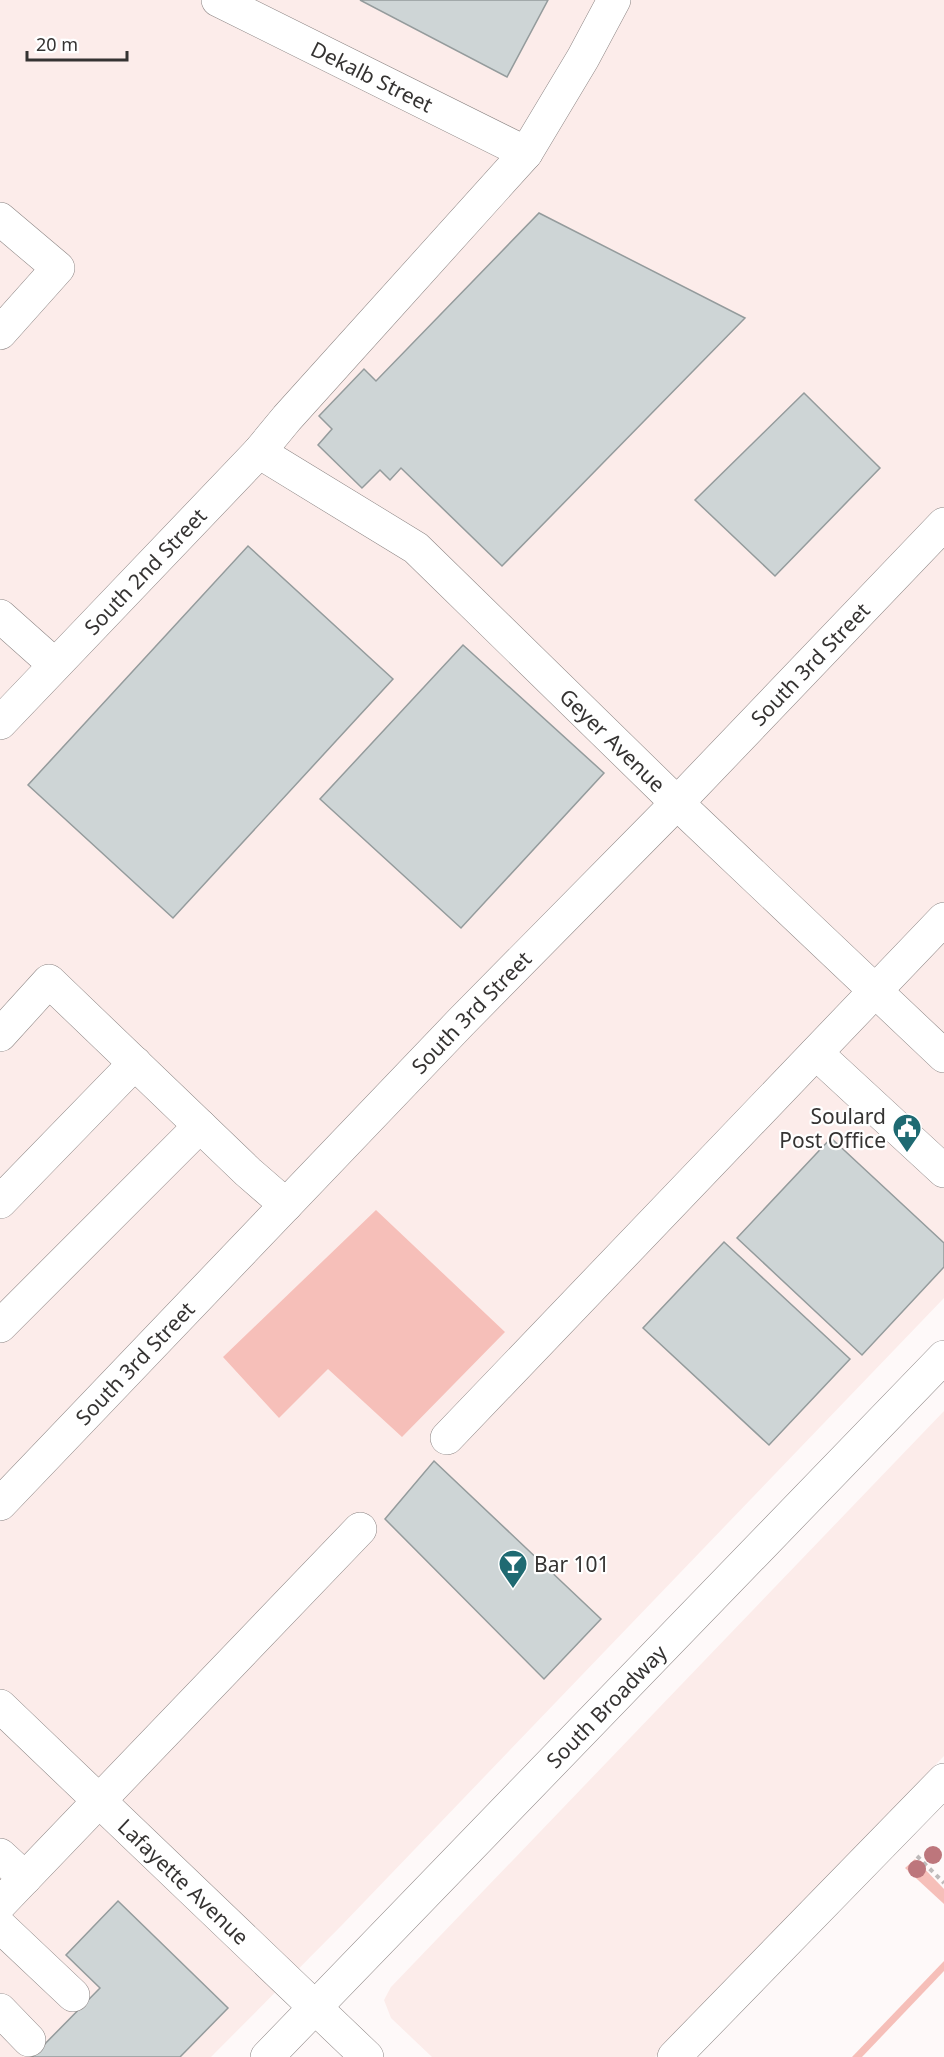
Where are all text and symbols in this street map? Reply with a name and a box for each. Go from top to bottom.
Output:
scale bar [27,24,128,62]
text: 20 m [36,32,78,56]
street label: Dekalb Street [306,34,438,119]
street label: South 2nd Street [78,501,213,641]
street label: South 3rd Street [744,596,876,732]
street label: Geyer Avenue [554,682,672,798]
street label: South 3rd Street [405,945,538,1080]
place label: Soulard Post Office [779,1102,886,1154]
public building icon: Soulard Post Office [891,1112,923,1154]
street label: South 3rd Street [69,1295,201,1431]
bar icon: Bar 101 [497,1548,529,1590]
place label: Bar 101 [534,1550,610,1578]
street label: South Broadway [540,1638,673,1774]
street label: Lafayette Avenue [112,1812,255,1951]

